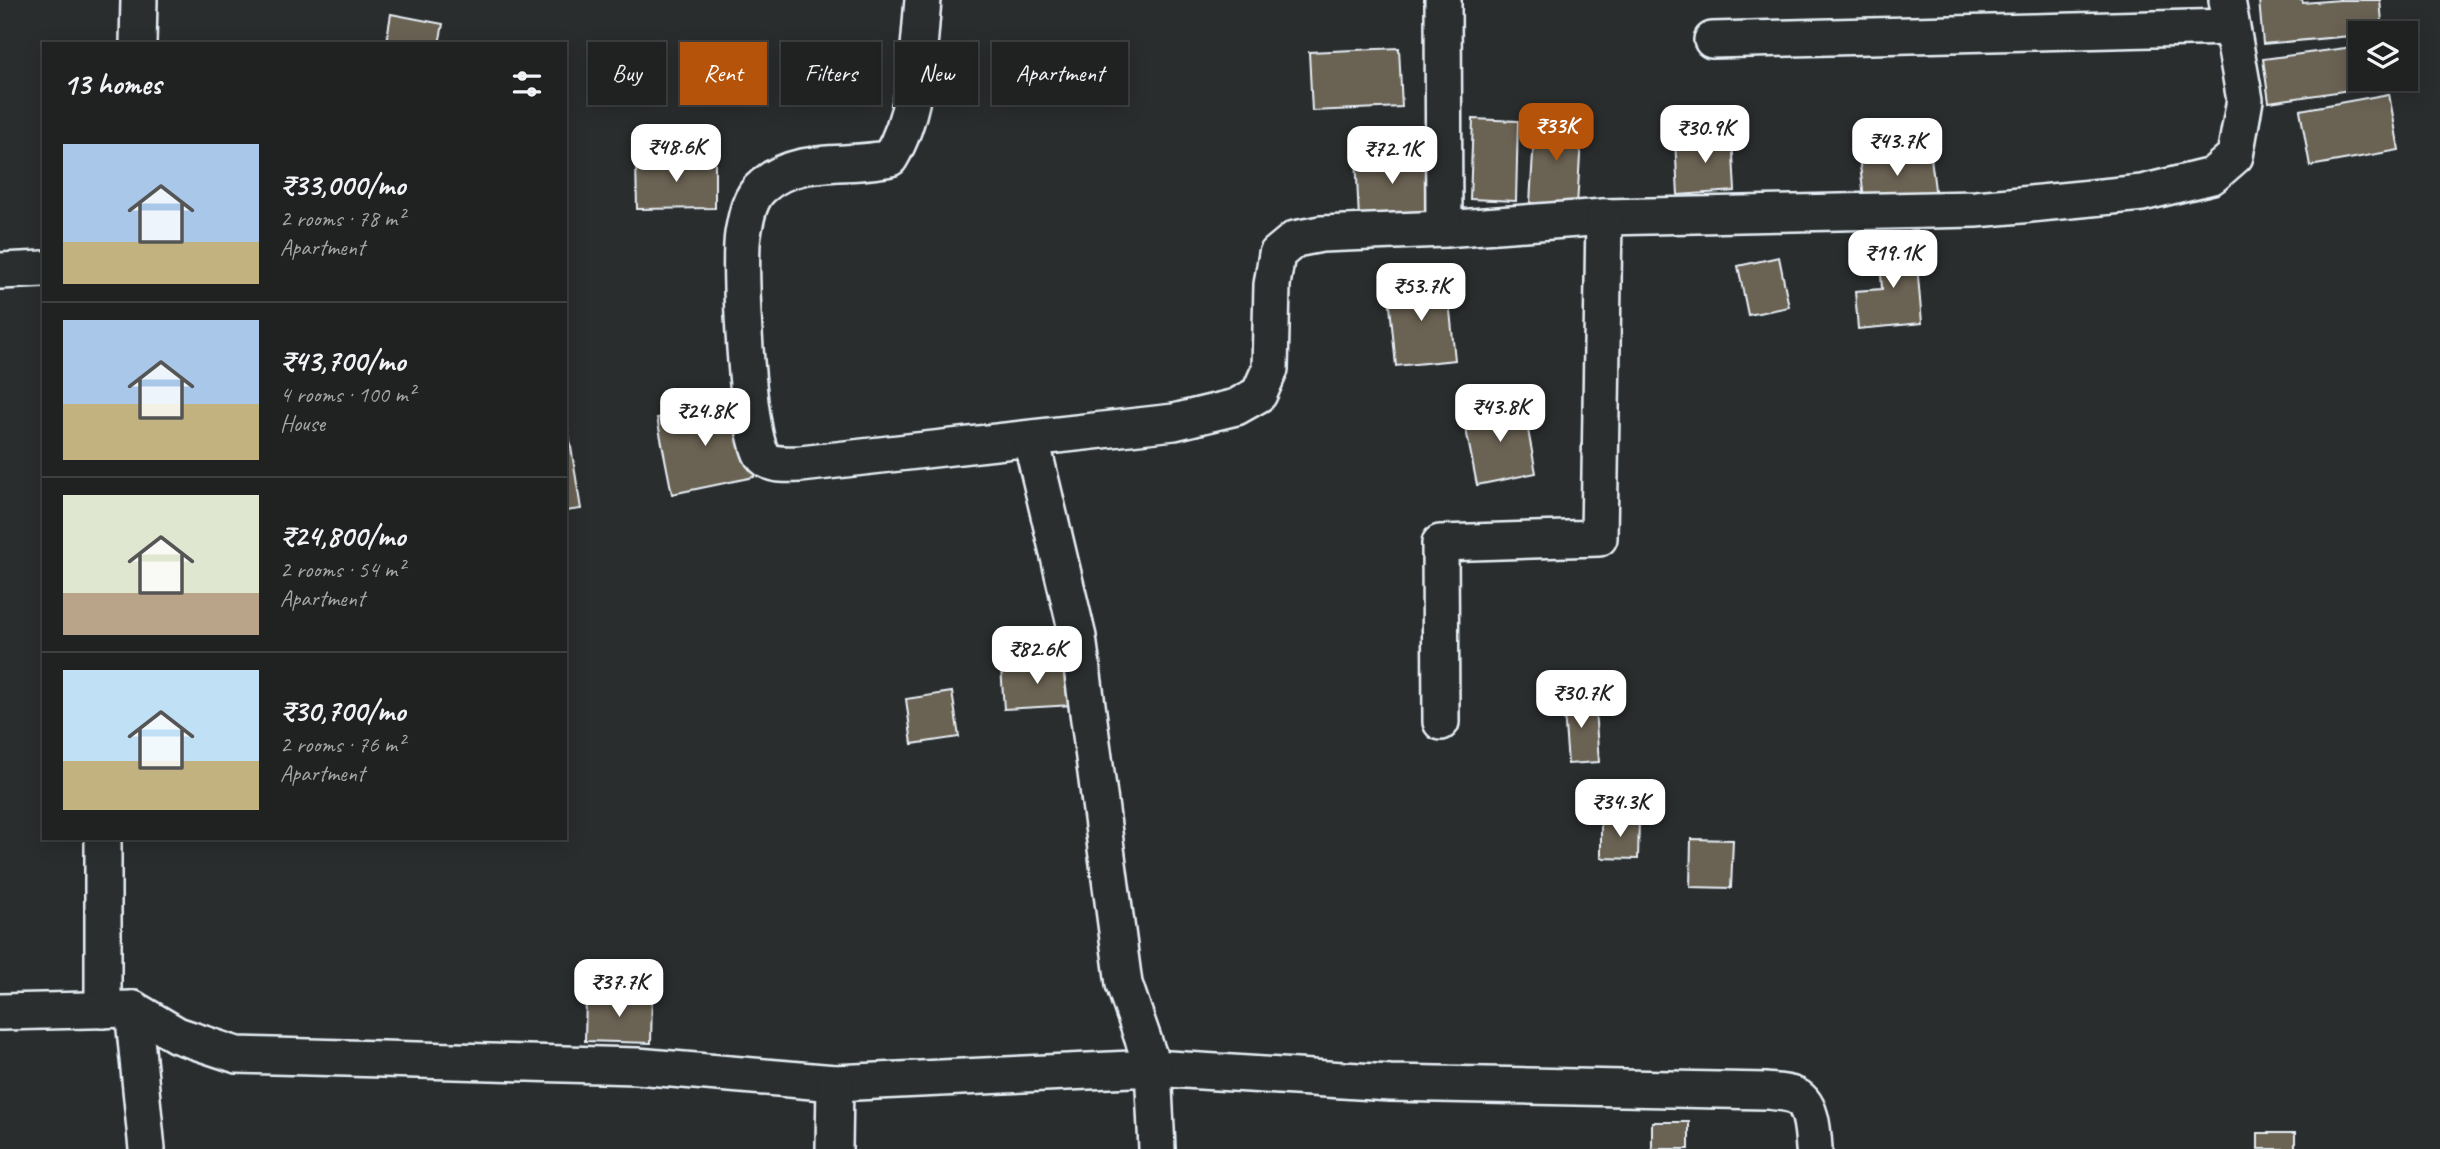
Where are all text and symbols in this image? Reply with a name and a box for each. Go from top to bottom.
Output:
map controls [2348,21,2418,91]
button: layers [2348,21,2418,91]
chip: Buy [588,42,666,105]
chip: Rent [680,42,767,105]
chip: Filters [781,42,881,105]
chip: New [895,42,978,105]
chip: Apartment [992,42,1128,105]
text: 13 homes [63,65,161,103]
icon: filters [508,65,546,103]
pin: ₹33K [1515,104,1597,163]
pin: ₹30.9K [1648,106,1762,165]
text: ₹33K [1535,111,1577,140]
text: ₹30.9K [1676,113,1734,142]
pin: ₹43.7K [1840,118,1954,178]
pin: ₹48.6K [619,124,733,184]
text: ₹43.7K [1868,126,1926,155]
pin: ₹72.1K [1335,127,1449,186]
text: ₹48.6K [647,132,705,161]
text: ₹72.1K [1363,134,1421,163]
text: ₹33,000/mo [280,166,405,204]
icon: home [119,172,203,256]
text: 2 rooms · 78 m² [280,204,404,233]
pin: ₹19.1K [1836,230,1950,290]
text: Apartment [280,233,365,262]
text: ₹19.1K [1864,238,1922,267]
pin: ₹53.7K [1364,264,1478,323]
text: ₹53.7K [1392,271,1450,300]
text: ₹43,700/mo [280,342,405,380]
icon: home [119,348,203,432]
text: 4 rooms · 100 m² [280,380,415,409]
pin: ₹43.8K [1443,384,1557,444]
pin: ₹24.8K [648,388,762,448]
text: ₹43.8K [1471,392,1529,421]
text: ₹24.8K [676,396,734,425]
text: House [280,409,325,438]
text: ₹24,800/mo [280,517,405,555]
icon: home [119,523,203,607]
text: 2 rooms · 54 m² [280,555,404,584]
text: Apartment [280,584,365,613]
pin: ₹82.6K [980,626,1094,686]
text: ₹82.6K [1008,634,1066,663]
pin: ₹30.7K [1524,670,1638,730]
text: ₹30.7K [1552,678,1610,707]
text: ₹30,700/mo [280,692,405,730]
icon: home [119,698,203,782]
text: 2 rooms · 76 m² [280,730,404,759]
text: Apartment [280,759,365,788]
pin: ₹34.3K [1563,780,1677,839]
text: ₹34.3K [1591,787,1649,816]
pin: ₹37.7K [562,960,676,1019]
text: ₹37.7K [590,967,648,996]

